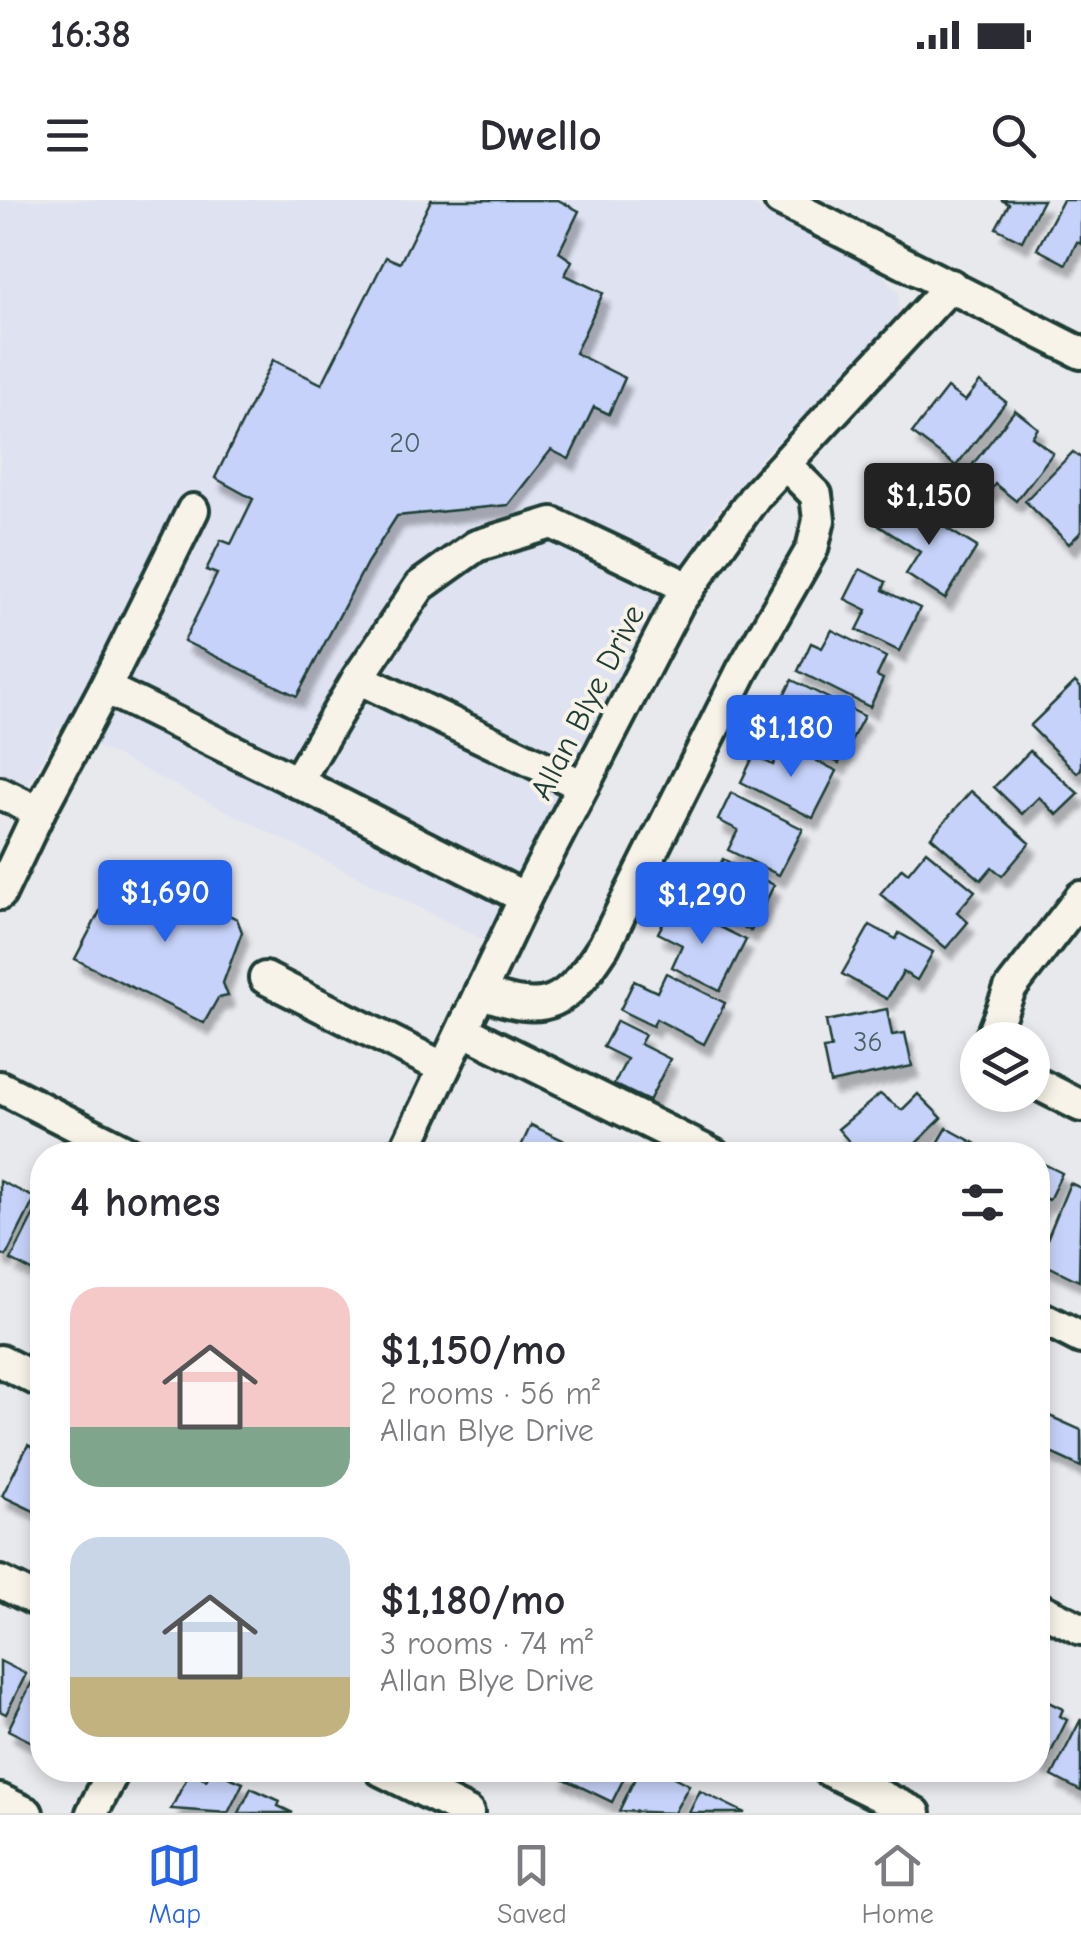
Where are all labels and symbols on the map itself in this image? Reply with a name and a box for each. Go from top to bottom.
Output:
house number: 20 [389,427,421,459]
pin: $1,150 [848,463,1010,548]
street label: Allan Blye Drive [522,599,652,806]
pin: $1,180 [710,695,872,780]
pin: $1,690 [84,860,246,945]
pin: $1,290 [621,862,783,947]
house number: 36 [853,1026,883,1058]

